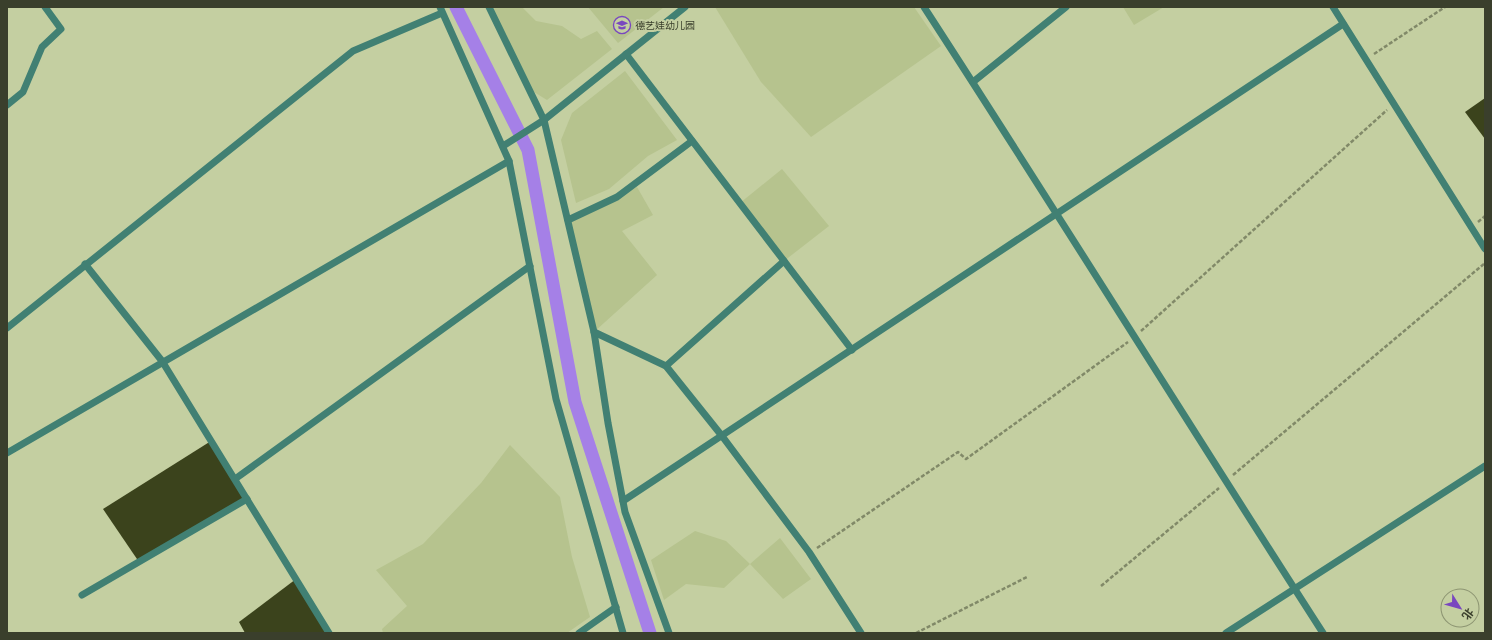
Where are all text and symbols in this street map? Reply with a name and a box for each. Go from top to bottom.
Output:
school or university icon: 德艺娃幼儿园 [612,15,632,35]
place label: 德艺娃幼儿园 [635,19,695,32]
north arrow [1440,588,1480,628]
text: 北 [1459,605,1477,623]

